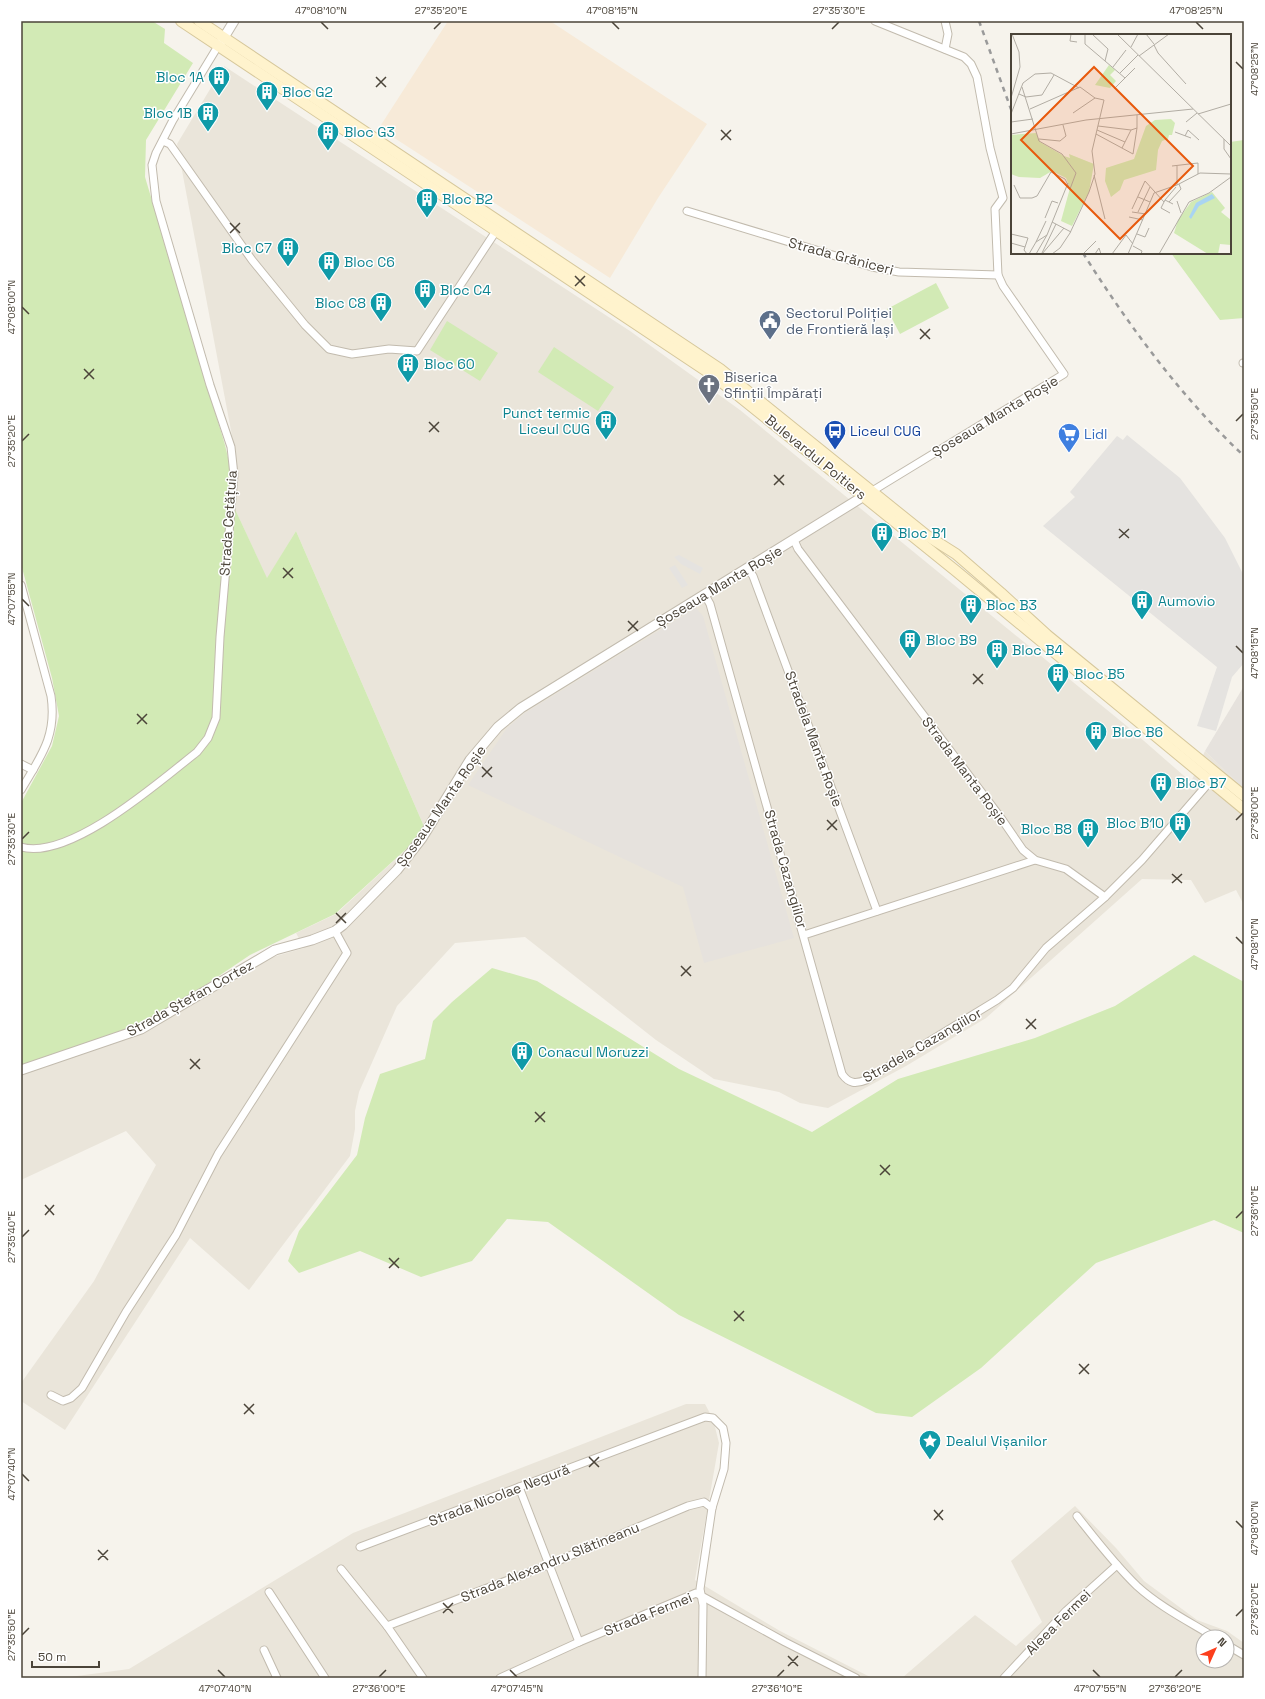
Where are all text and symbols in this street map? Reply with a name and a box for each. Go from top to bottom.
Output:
text: 47°08'10"N [295,4,347,17]
text: 27°35'20"E [415,4,467,17]
text: 47°08'15"N [586,4,638,17]
text: 27°35'30"E [813,4,866,17]
text: 47°08'25"N [1169,4,1223,17]
inset map [1011,34,1231,254]
text: 47°08'25"N [1248,42,1261,96]
building icon: Bloc 1A [206,64,232,97]
place label: Bloc 1A [156,68,204,86]
building icon: Bloc G2 [254,79,280,112]
place label: Bloc G2 [282,83,333,101]
building icon: Bloc 1B [195,100,221,133]
place label: Bloc 1B [144,104,192,122]
building icon: Bloc G3 [315,119,341,152]
place label: Bloc G3 [344,123,395,141]
building icon: Bloc B2 [414,186,440,219]
place label: Bloc B2 [442,190,493,208]
street label: Strada Grăniceri [786,233,896,279]
building icon: Bloc C7 [275,235,301,268]
place label: Bloc C7 [222,239,272,257]
building icon: Bloc C6 [316,249,342,282]
place label: Bloc C6 [344,253,395,271]
building icon: Bloc C4 [412,277,438,310]
text: 47°08'00"N [5,280,18,334]
place label: Bloc C4 [440,281,491,299]
building icon: Bloc C8 [368,290,394,323]
place label: Bloc C8 [315,294,366,312]
place label: Sectorul Poliției de Frontieră Iași [786,304,894,338]
public building icon: Sectorul Poliției de Frontieră Iași [757,308,783,341]
building icon: Bloc 60 [395,351,421,384]
place label: Bloc 60 [424,355,475,373]
place label: Biserica Sfinții Împărați [724,368,822,402]
street label: Șoseaua Manta Roșie [929,371,1061,461]
church icon: Biserica Sfinții Împărați [696,372,722,405]
text: 27°35'50"E [1248,388,1261,440]
place label: Punct termic Liceul CUG [503,404,590,438]
building icon: Punct termic Liceul CUG [593,408,619,441]
street label: Bulevardul Poitiers [762,411,870,503]
text: 27°35'20"E [5,415,18,467]
bus stop icon: Liceul CUG [822,418,848,451]
supermarket icon: Lidl [1056,421,1082,454]
place label: Liceul CUG [850,422,921,440]
place label: Lidl [1084,425,1108,443]
street label: Strada Cetățuia [215,469,241,577]
building icon: Bloc B1 [869,520,895,553]
place label: Bloc B1 [898,524,946,542]
street label: Șoseaua Manta Roșie [653,541,785,631]
text: 47°07'55"N [5,573,18,625]
building icon: Aumovio [1129,588,1155,621]
building icon: Bloc B3 [958,592,984,625]
place label: Aumovio [1158,592,1215,610]
place label: Bloc B3 [986,596,1037,614]
building icon: Bloc B9 [897,627,923,660]
text: 47°08'15"N [1248,627,1261,679]
place label: Bloc B9 [926,631,977,649]
building icon: Bloc B4 [984,637,1010,670]
place label: Bloc B4 [1012,641,1064,659]
building icon: Bloc B5 [1045,661,1071,694]
place label: Bloc B5 [1074,665,1125,683]
street label: Stradela Manta Roșie [781,669,847,809]
street label: Strada Manta Roșie [918,713,1012,829]
building icon: Bloc B6 [1083,719,1109,752]
place label: Bloc B6 [1112,723,1163,741]
street label: Șoseaua Manta Roșie [392,742,490,870]
building icon: Bloc B7 [1148,770,1174,803]
place label: Bloc B7 [1176,774,1227,792]
text: 27°36'00"E [1248,786,1261,839]
street label: Strada Cazangiilor [760,808,812,930]
building icon: Bloc B10 [1167,810,1193,843]
text: 27°35'30"E [5,812,18,865]
place label: Bloc B10 [1107,814,1164,832]
building icon: Bloc B8 [1075,816,1101,849]
place label: Bloc B8 [1021,820,1072,838]
text: 47°08'10"N [1248,918,1261,970]
street label: Strada Ștefan Cortez [123,956,257,1040]
street label: Stradela Cazangiilor [859,1004,985,1086]
building icon: Conacul Moruzzi [509,1039,535,1072]
place label: Conacul Moruzzi [538,1043,649,1061]
text: 27°36'10"E [1248,1185,1261,1236]
text: 27°35'40"E [5,1211,18,1263]
place icon: Dealul Vișanilor [917,1428,943,1461]
place label: Dealul Vișanilor [946,1432,1047,1450]
text: 47°07'40"N [5,1448,18,1500]
street label: Strada Nicolae Negură [426,1460,572,1530]
text: 47°08'00"N [1248,1501,1261,1555]
street label: Strada Alexandru Slătineanu [458,1518,642,1606]
text: 27°36'20"E [1248,1582,1261,1635]
street label: Aleea Fermei [1021,1585,1095,1659]
street label: Strada Fermei [601,1588,695,1640]
text: 27°35'50"E [5,1609,18,1661]
north arrow [1195,1629,1235,1669]
text: N [1215,1634,1230,1649]
scale bar [32,1643,99,1669]
text: 50 m [38,1649,66,1665]
text: 47°07'40"N [199,1682,251,1695]
text: 27°36'00"E [353,1682,406,1695]
text: 47°07'45"N [491,1682,543,1695]
text: 27°36'10"E [752,1682,803,1695]
text: 47°07'55"N [1074,1682,1126,1695]
text: 27°36'20"E [1149,1682,1202,1695]

